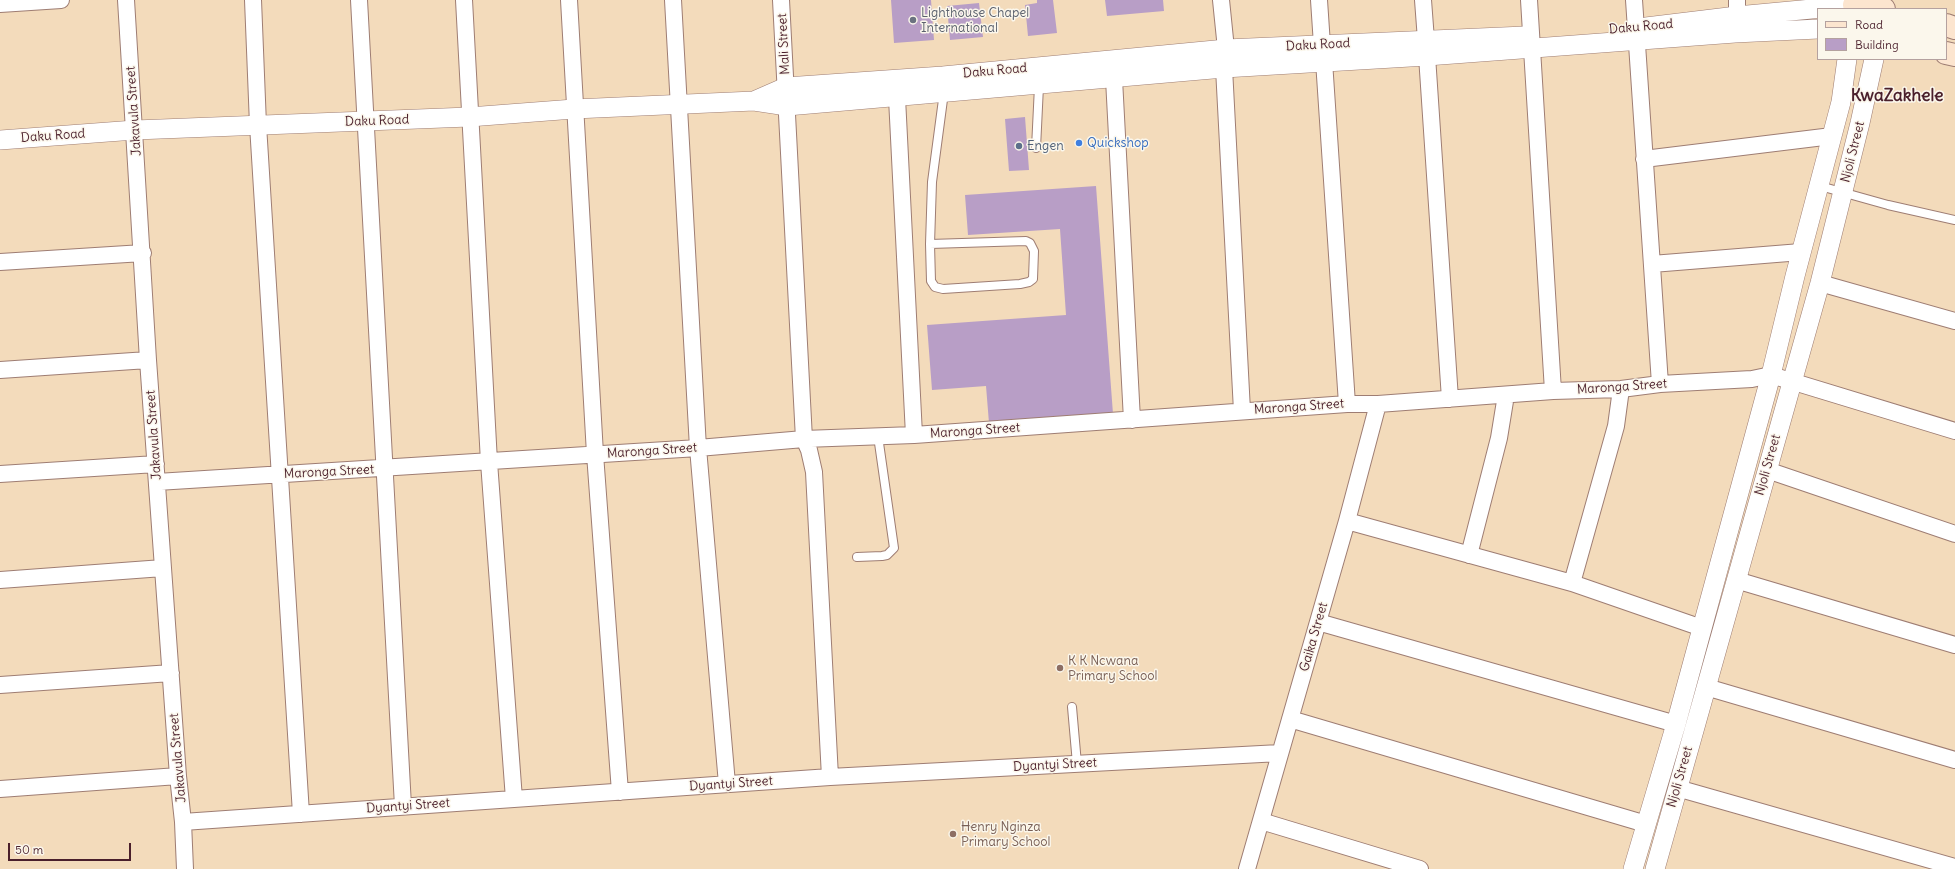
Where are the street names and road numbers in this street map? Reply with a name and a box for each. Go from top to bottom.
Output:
street label: Mali Street [775,13,793,75]
street label: Daku Road [1608,16,1674,38]
street label: Daku Road [1285,36,1351,54]
street label: Daku Road [962,60,1028,82]
street label: Jakavula Street [123,66,145,156]
street label: Daku Road [345,112,409,130]
street label: Njoli Street [1838,120,1868,184]
street label: Daku Road [20,126,86,146]
street label: Maronga Street [1576,376,1668,398]
street label: Jakavula Street [143,390,165,480]
street label: Maronga Street [1253,396,1345,418]
street label: Maronga Street [929,420,1021,442]
street label: Njoli Street [1752,433,1784,497]
street label: Maronga Street [606,440,698,462]
street label: Maronga Street [283,462,375,482]
street label: Gaika Street [1297,600,1331,674]
street label: Jakavula Street [166,712,190,804]
street label: Njoli Street [1664,745,1696,809]
street label: Dyantyi Street [1013,755,1097,775]
street label: Dyantyi Street [689,773,773,795]
street label: Dyantyi Street [366,795,450,817]

